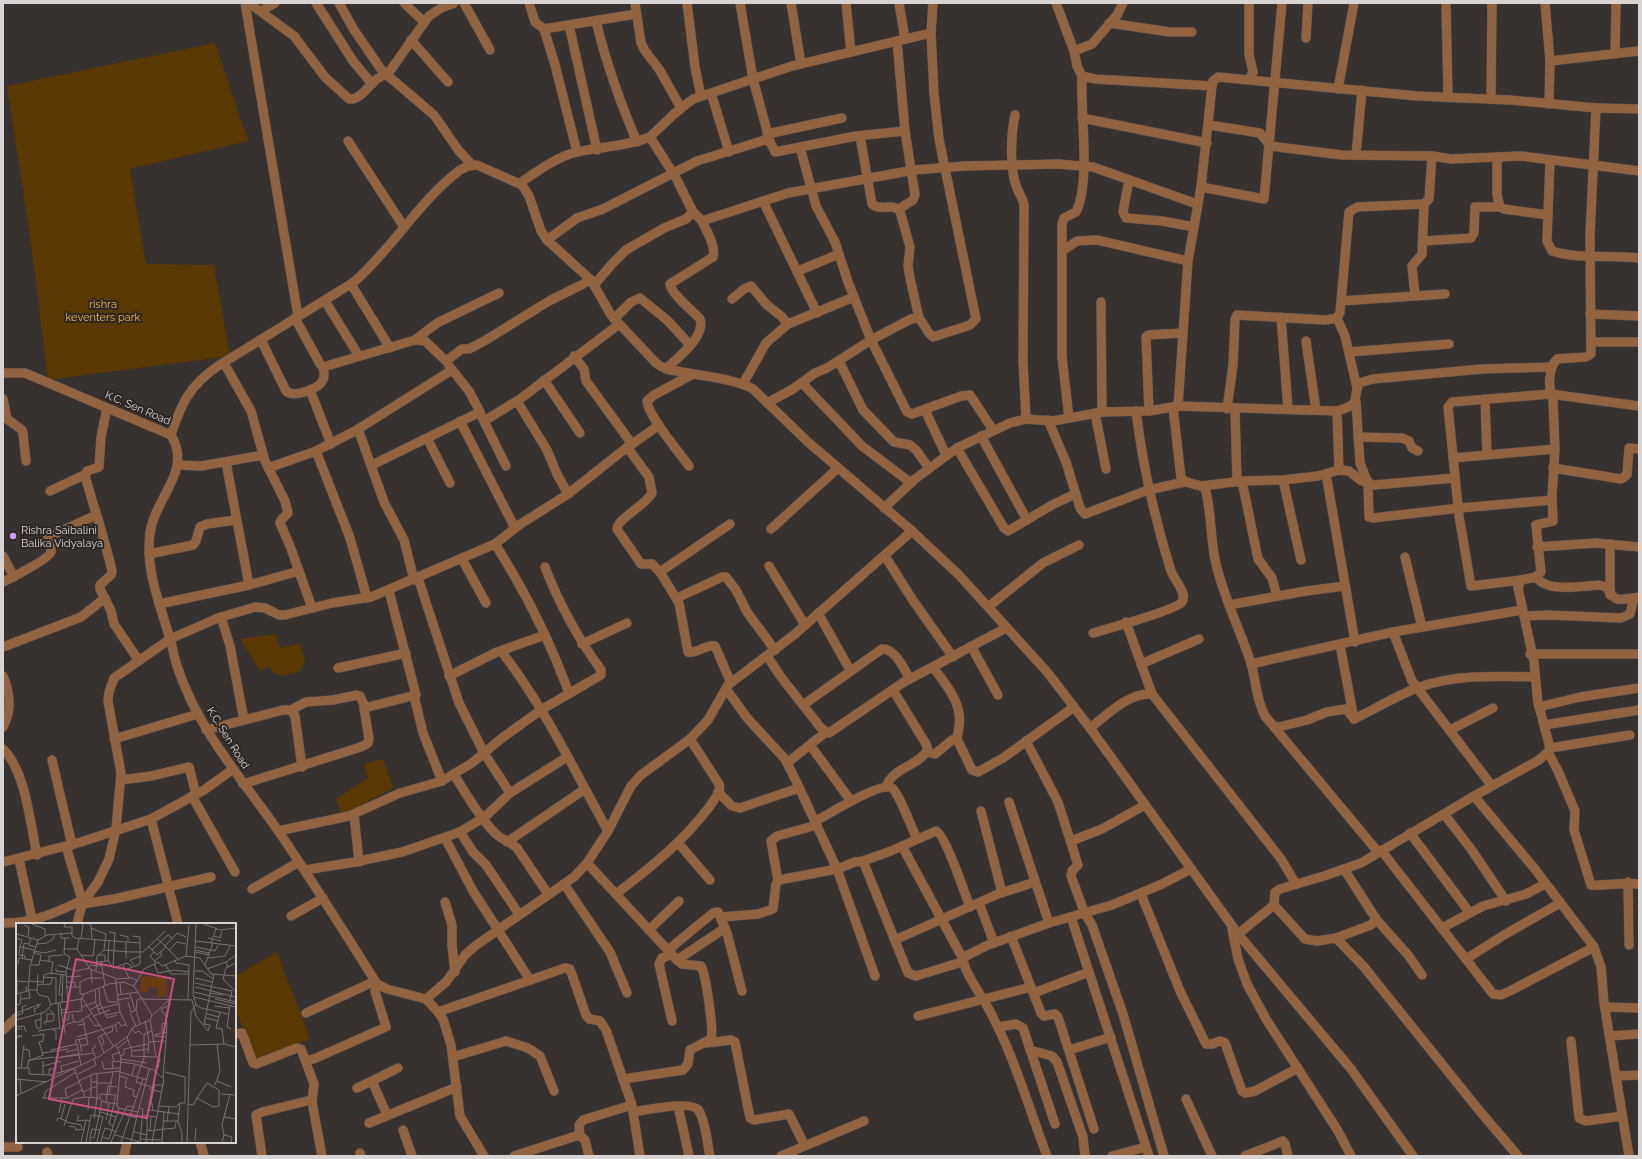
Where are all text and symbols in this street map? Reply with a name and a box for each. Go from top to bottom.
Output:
park label: rishra keventers park [66,298,141,324]
street label: K.C. Sen Road [103,388,173,428]
place label: Rishra Saibalini Balika Vidyalaya [21,524,103,550]
marker: Rishra Saibalini Balika Vidyalaya [8,531,18,541]
street label: K.C. Sen Road [204,705,252,771]
inset map [16,923,236,1143]

